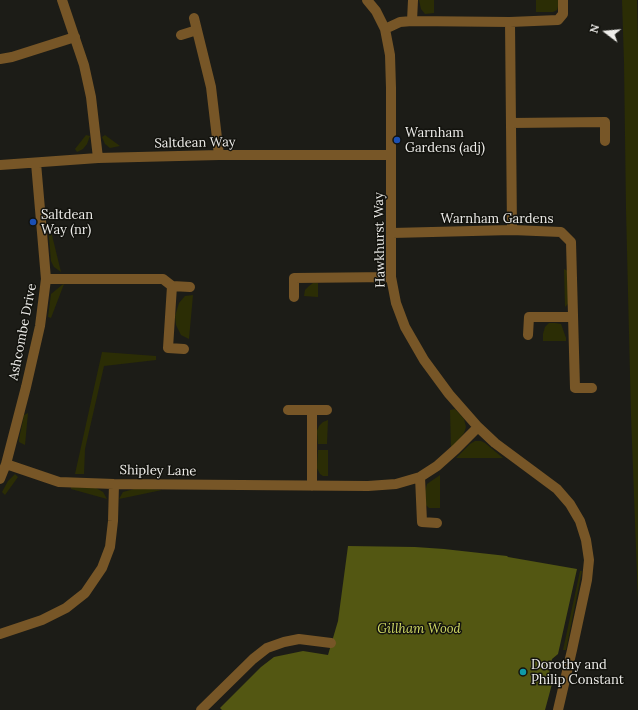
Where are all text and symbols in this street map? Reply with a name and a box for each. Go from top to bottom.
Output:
north arrow [586,12,626,52]
text: N [587,23,602,35]
place label: Warnham Gardens (adj) [405,125,485,156]
street label: Saltdean Way [154,134,236,152]
marker: Warnham Gardens (adj) [392,135,402,145]
street label: Hawkhurst Way [371,192,389,288]
place label: Saltdean Way (nr) [41,207,93,238]
street label: Warnham Gardens [440,211,554,227]
marker: Saltdean Way (nr) [28,217,38,227]
street label: Ashcombe Drive [6,282,40,382]
street label: Shipley Lane [119,463,197,479]
park label: Gillham Wood [377,621,461,637]
place label: Dorothy and Philip Constant [531,657,624,688]
marker: Dorothy and Philip Constant [518,667,528,677]

